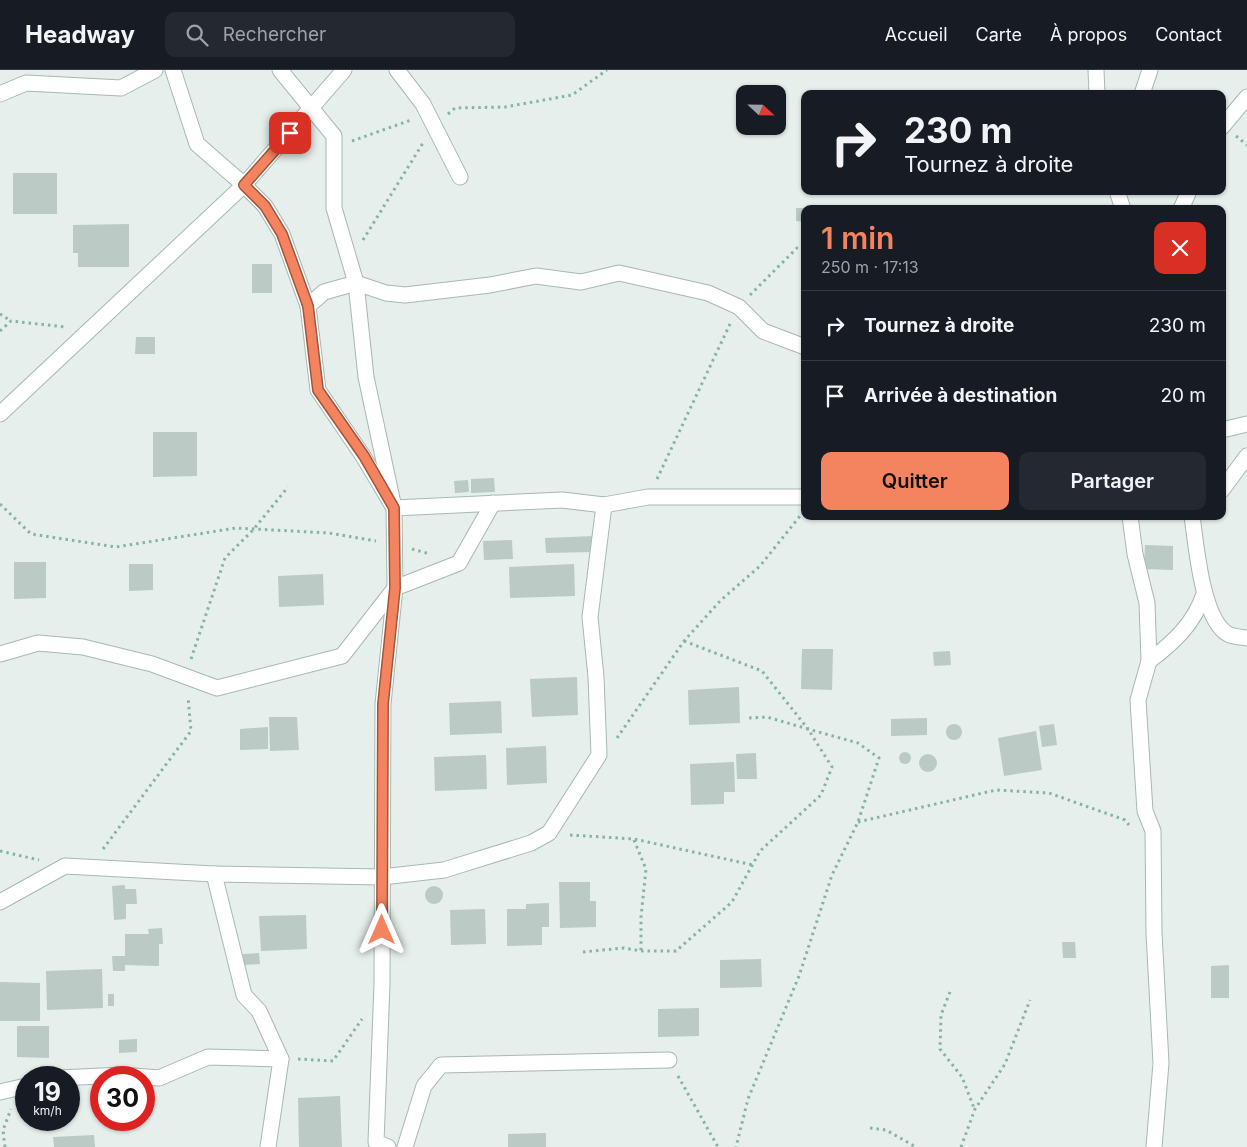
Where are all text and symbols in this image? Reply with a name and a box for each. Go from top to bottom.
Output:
search box [165,12,515,57]
text: Headway [25,20,135,49]
icon: search [183,21,211,49]
text: Rechercher [223,23,326,46]
text: Accueil [885,24,948,45]
text: Carte [976,24,1022,45]
text: À propos [1050,24,1127,45]
text: Contact [1155,24,1222,45]
north arrow [736,85,786,135]
map controls [736,85,786,135]
text: 230 m [904,109,1012,151]
icon: right [821,110,886,175]
pin [269,112,311,154]
icon: arrive [276,119,304,147]
text: Tournez à droite [904,151,1073,177]
text: 1 min [821,220,894,256]
button: close [1154,222,1206,274]
text: 250 m · 17:13 [821,257,919,277]
icon: right [821,312,849,340]
text: Tournez à droite [864,314,1014,337]
text: 230 m [1149,314,1206,337]
icon: arrive [821,382,849,410]
text: Arrivée à destination [864,384,1057,407]
text: 20 m [1160,384,1206,407]
button: Quitter [821,452,1009,510]
button: Partager [1019,452,1206,510]
position arrow [355,903,407,955]
speed limit sign: 30 [90,1066,155,1131]
text: 19 [34,1077,61,1107]
text: km/h [33,1103,62,1118]

